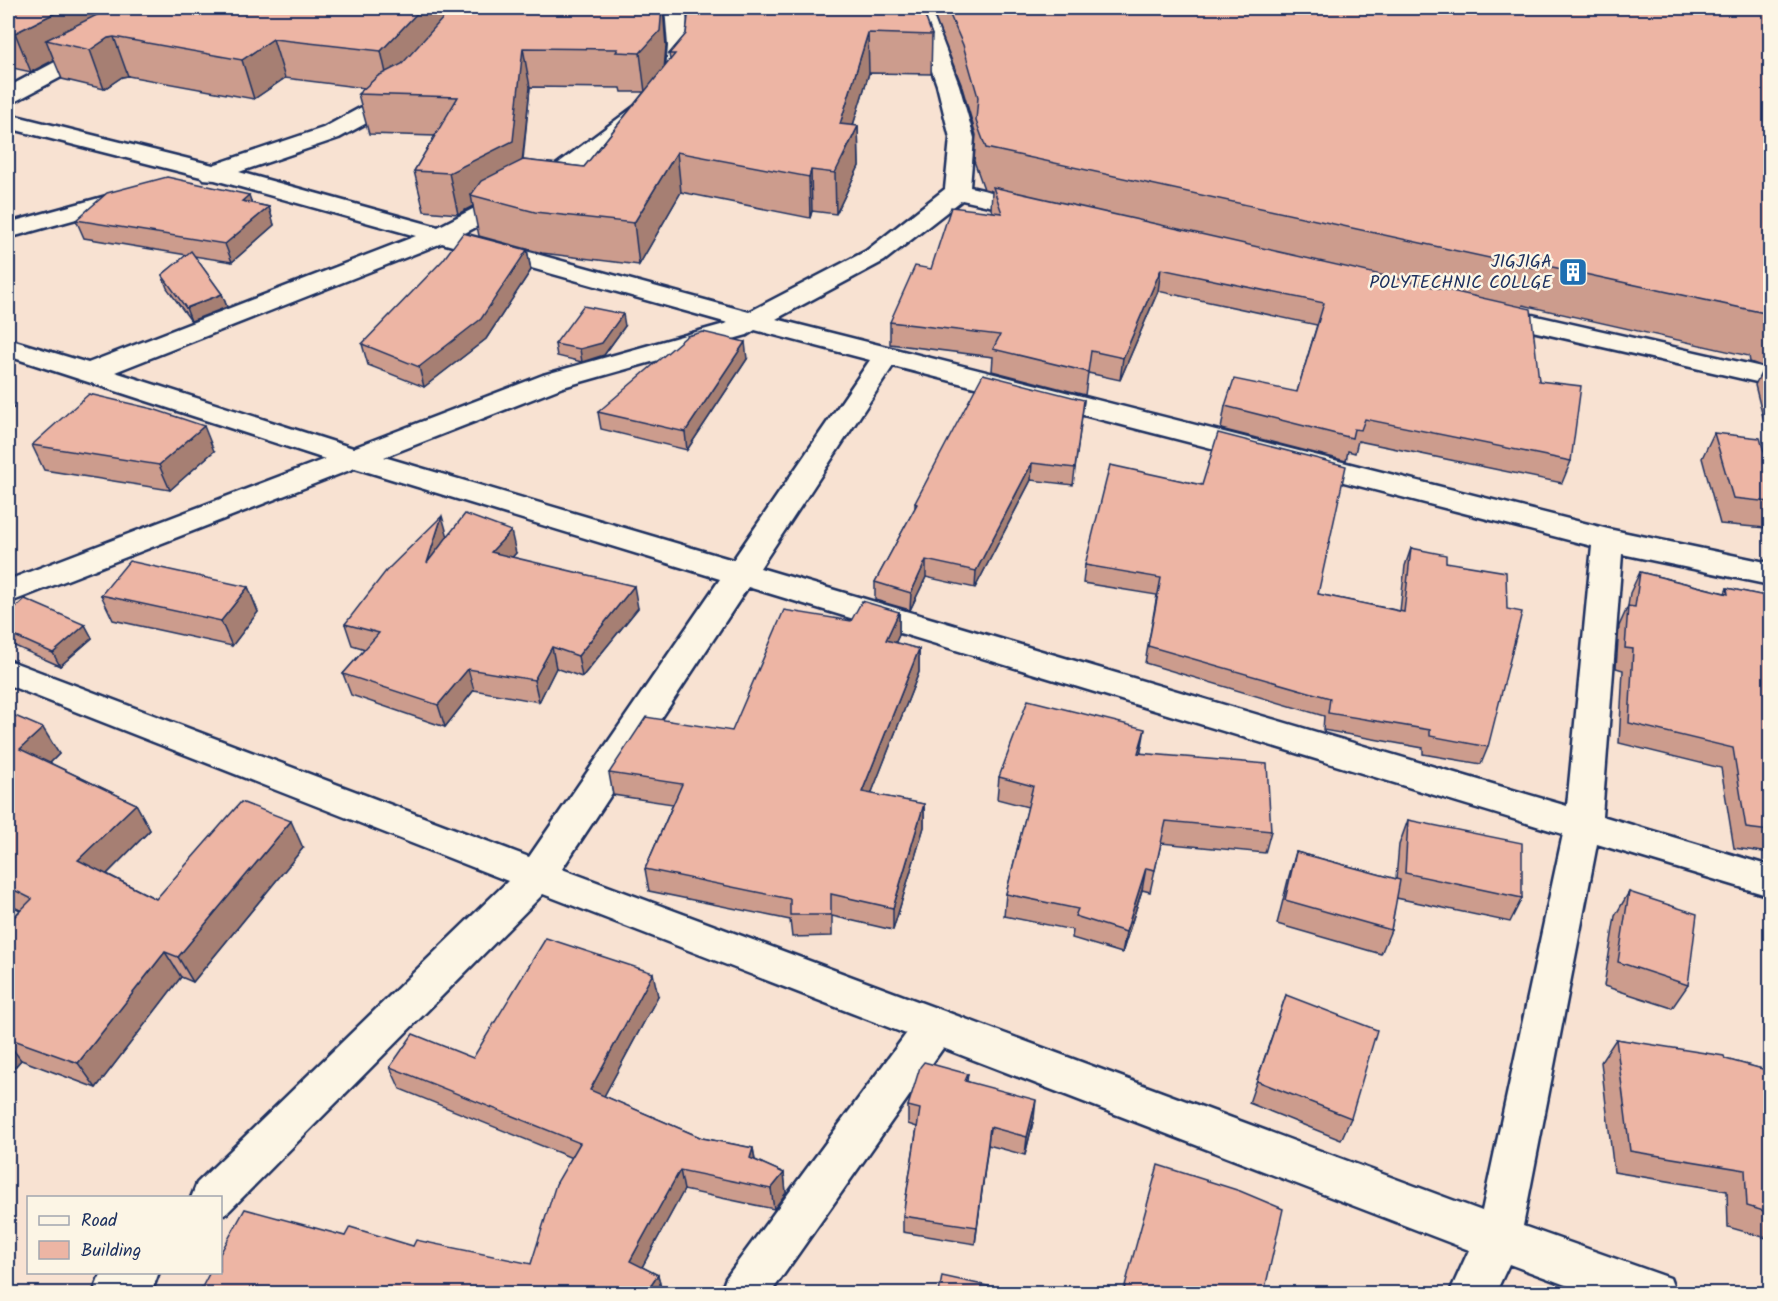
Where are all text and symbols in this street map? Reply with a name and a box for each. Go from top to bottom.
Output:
place label: JIGJIGA POLYTECHNIC COLLGE [1369,248,1552,298]
building icon: JIGJIGA POLYTECHNIC COLLGE [1557,256,1589,288]
legend [27,1196,222,1274]
text: Road [81,1207,118,1236]
text: Building [81,1237,141,1266]

